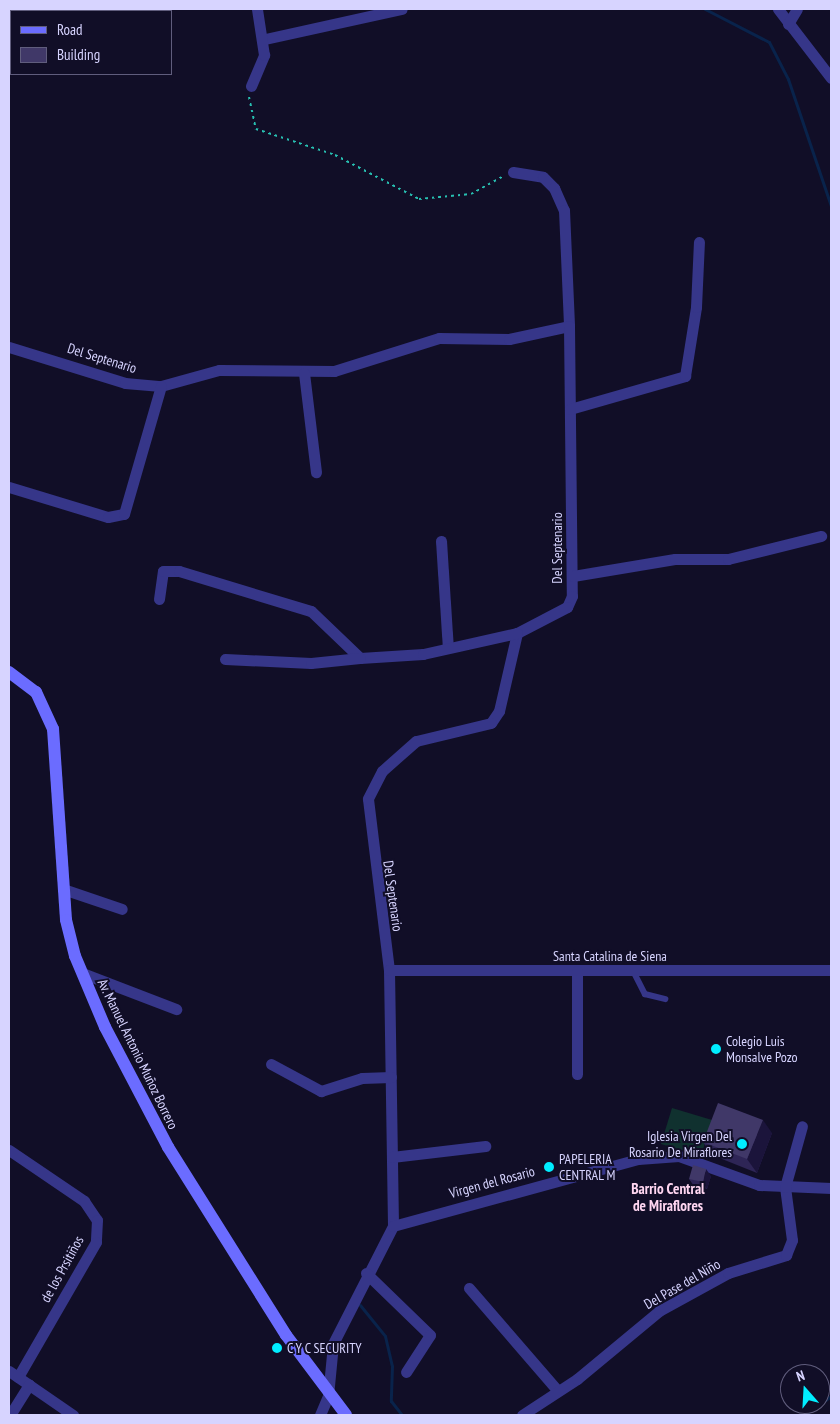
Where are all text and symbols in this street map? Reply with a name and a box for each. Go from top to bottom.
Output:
legend [10,10,172,75]
text: Road [57,20,83,39]
text: Building [57,45,100,64]
street label: Del Septenario [65,340,139,376]
street label: Del Septenario [549,512,565,584]
street label: Del Septenario [380,859,406,933]
street label: Santa Catalina de Siena [553,948,667,964]
street label: Av. Manuel Antonio Muñoz Borrero [94,975,182,1133]
place label: Colegio Luis Monsalve Pozo [726,1033,798,1066]
marker: Colegio Luis Monsalve Pozo [710,1043,722,1055]
place label: Iglesia Virgen Del Rosario De Miraflores [629,1128,732,1160]
marker: Iglesia Virgen Del Rosario De Miraflores [736,1138,748,1150]
place label: PAPELERIA CENTRAL M [559,1151,616,1184]
marker: PAPELERIA CENTRAL M [543,1161,555,1173]
street label: Virgen del Rosario [447,1163,537,1201]
district label: Barrio Central de Miraflores [631,1179,705,1214]
street label: de los Prsitiños [37,1233,87,1305]
street label: Del Pase del Niño [641,1255,723,1313]
place label: C Y C SECURITY [287,1340,363,1356]
marker: C Y C SECURITY [271,1342,283,1354]
north arrow [780,1364,830,1414]
text: N [794,1366,807,1386]

